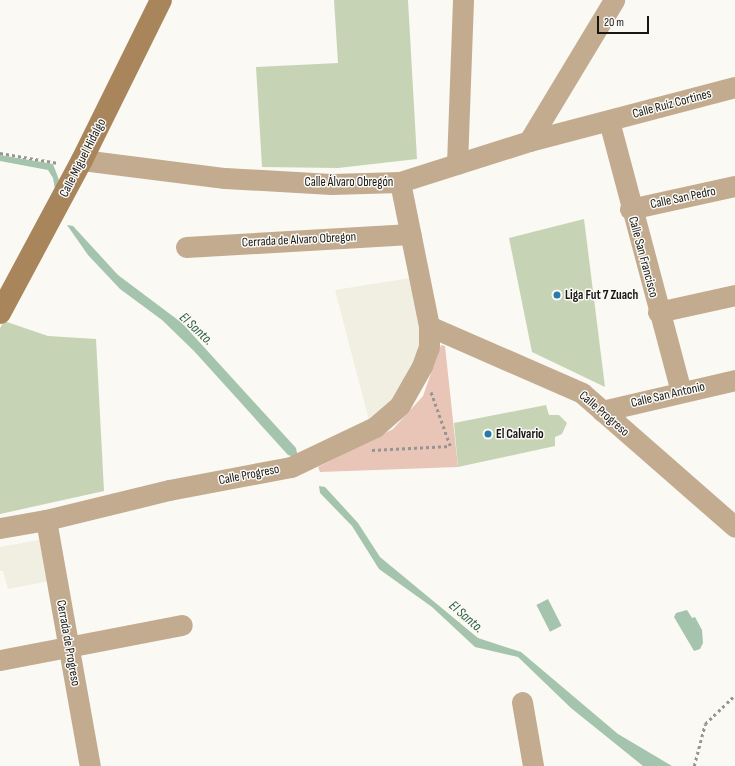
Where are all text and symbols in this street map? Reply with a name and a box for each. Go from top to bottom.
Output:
scale bar [599,8,651,34]
text: 20 m [604,15,624,30]
street label: Calle Ruíz Cortines [631,86,713,122]
street label: Calle Miguel Hidalgo [57,116,109,200]
street label: Calle Álvaro Obregón [305,174,393,190]
street label: Calle San Pedro [649,183,717,213]
street label: Calle San Francisco [625,215,661,299]
street label: Cerrada de Alvaro Obregon [241,229,357,251]
place label: Liga Fut 7 Zuach [565,287,638,303]
marker: Liga Fut 7 Zuach [552,290,562,300]
water label: El Santo. [176,309,216,349]
street label: Calle San Antonio [629,379,707,411]
street label: Calle Progreso [576,388,632,440]
place label: El Calvario [496,426,544,442]
marker: El Calvario [483,429,493,439]
street label: Calle Progreso [217,461,281,489]
water label: El Santo. [445,598,487,636]
street label: Cerrada de Progreso [53,599,83,687]

